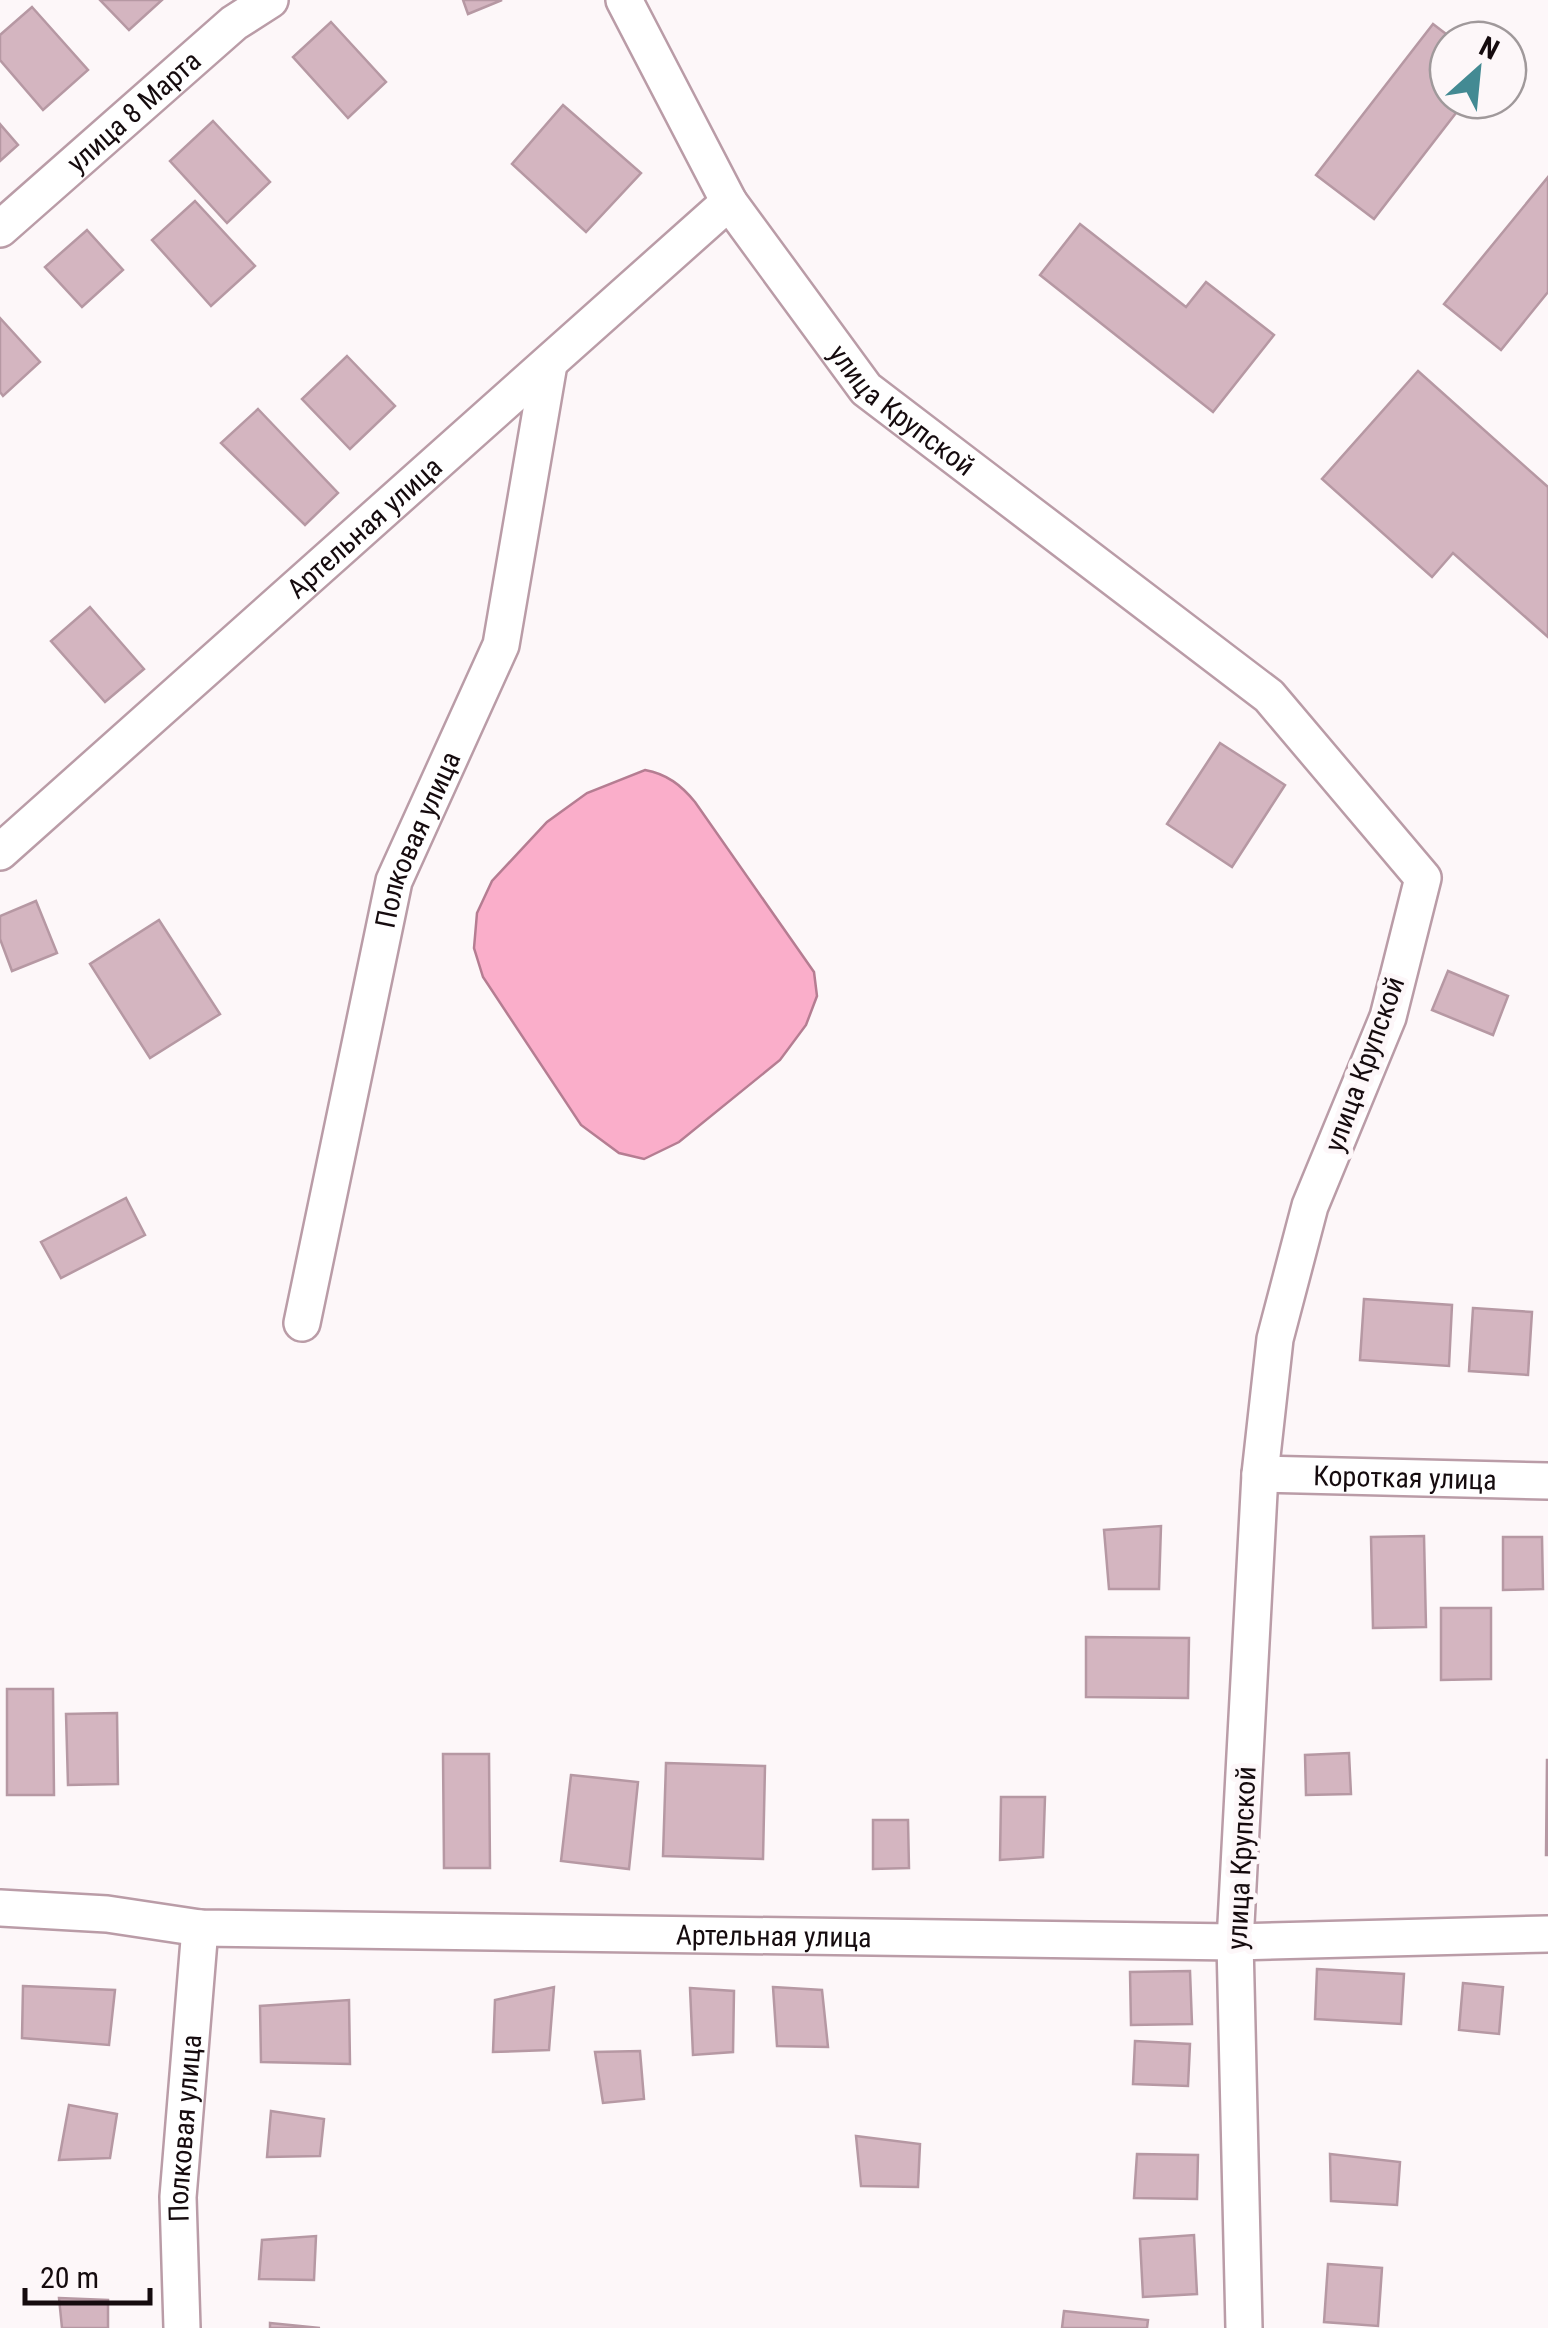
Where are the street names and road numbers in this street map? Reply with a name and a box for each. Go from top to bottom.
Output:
street label: улица 8 Марта [60,44,207,179]
street label: улица Крупской [822,338,981,483]
street label: Артельная улица [280,450,449,605]
street label: Полковая улица [369,746,468,931]
street label: улица Крупской [1318,972,1411,1156]
street label: Короткая улица [1313,1459,1497,1497]
street label: улица Крупской [1220,1766,1263,1951]
street label: Артельная улица [676,1918,872,1954]
street label: Полковая улица [162,2033,208,2223]

